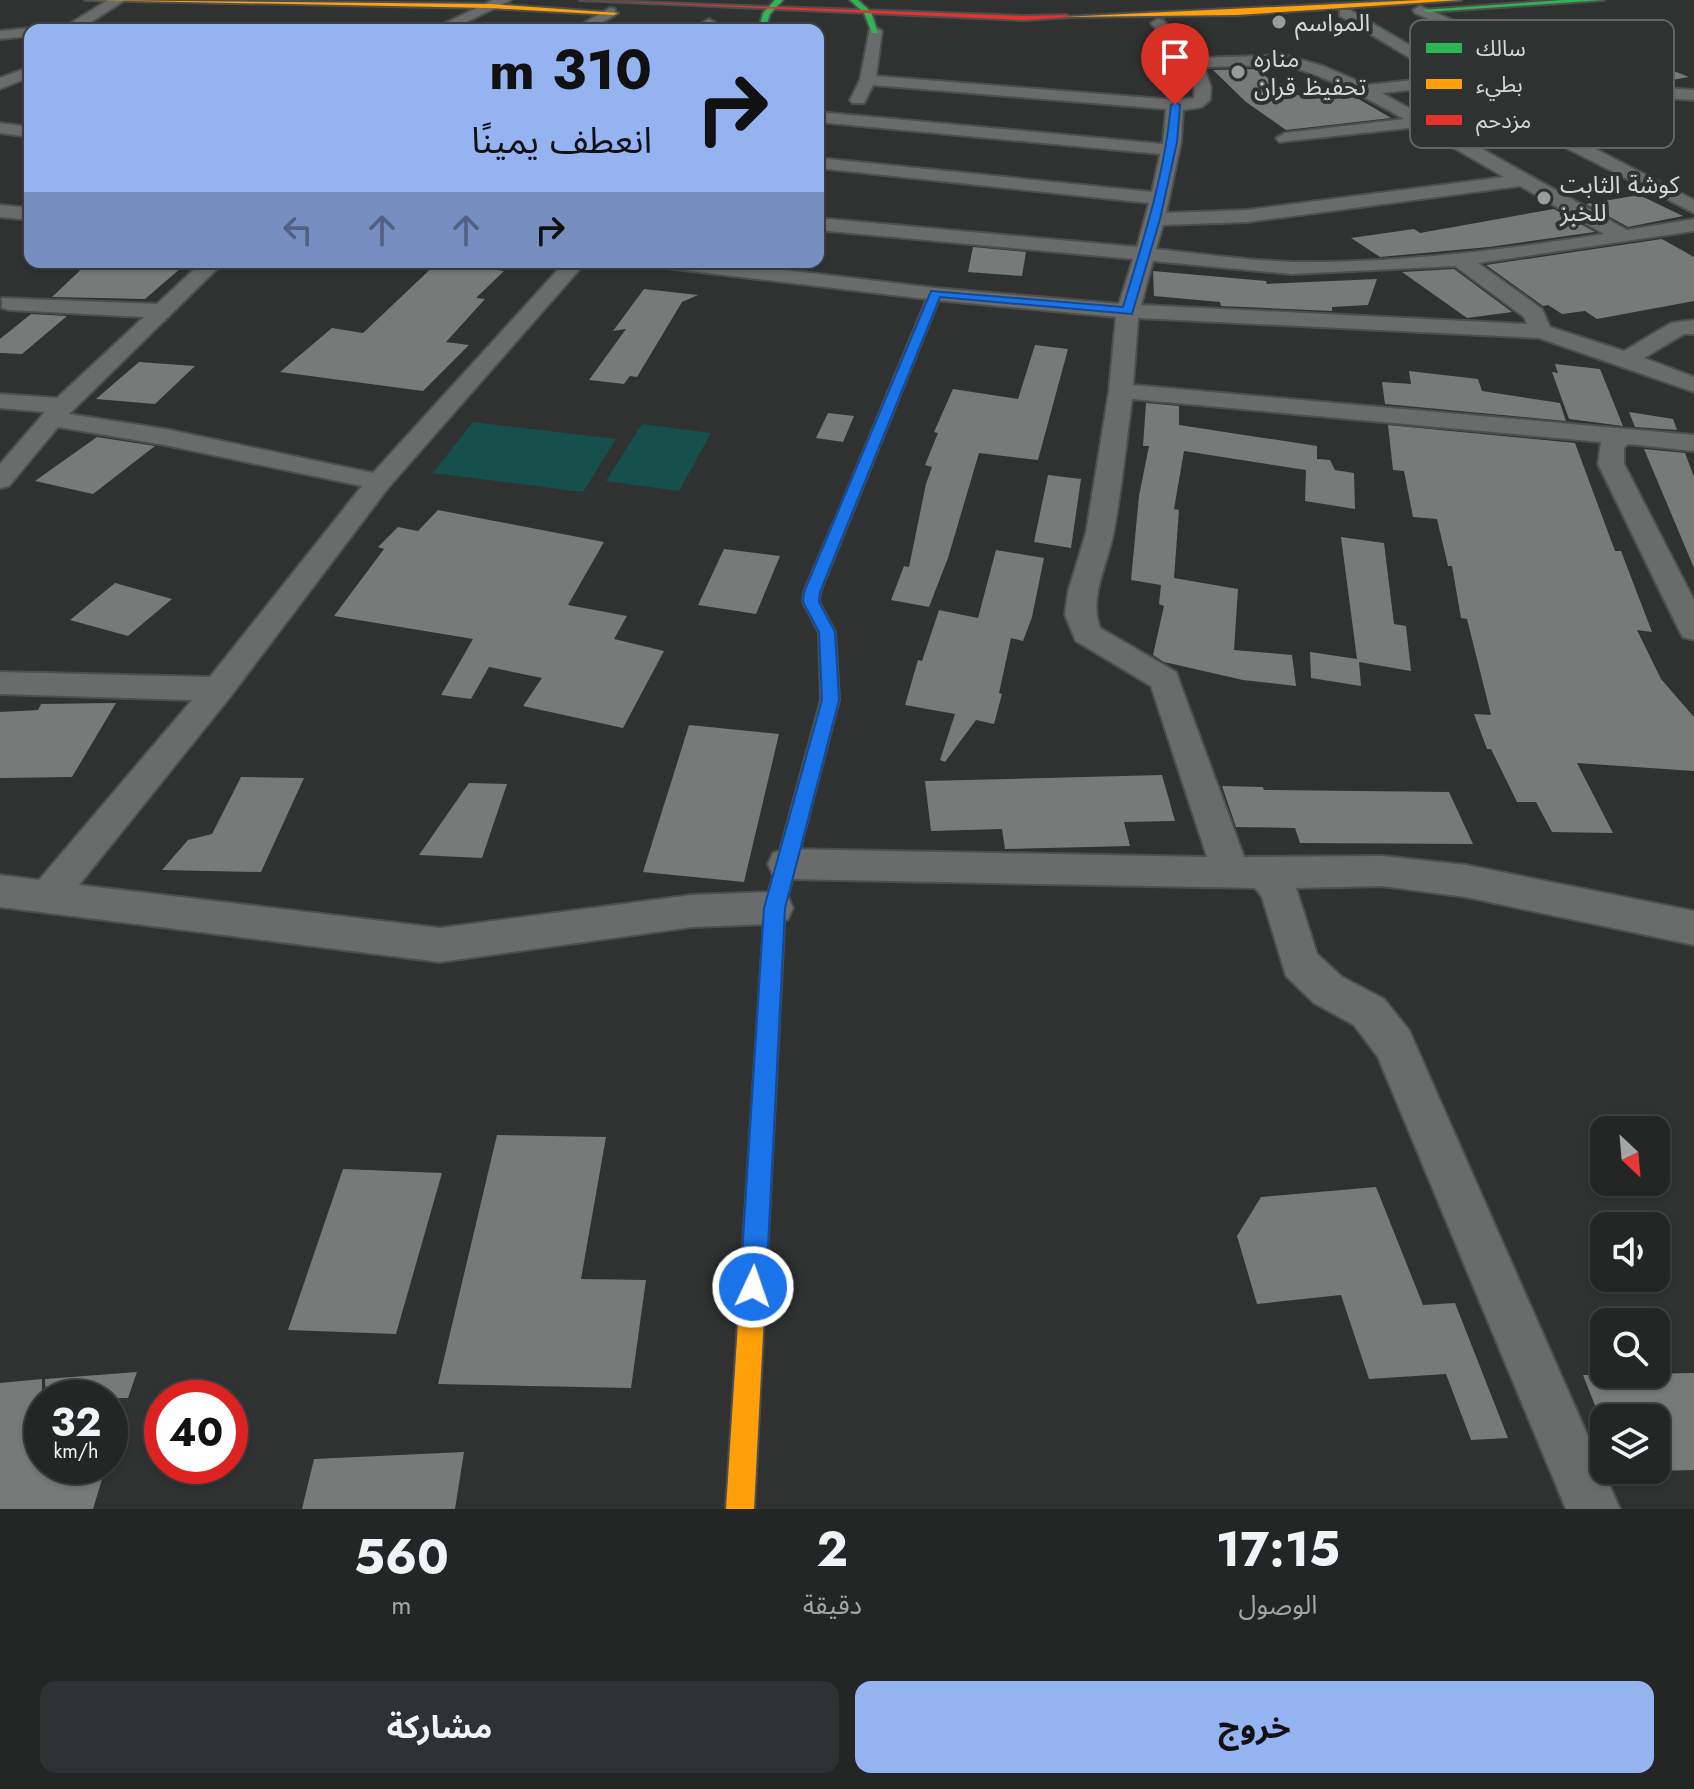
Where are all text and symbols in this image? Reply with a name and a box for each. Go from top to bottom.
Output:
place label: المواسم [1295,5,1370,40]
marker: المواسم [1270,13,1288,31]
legend [1410,20,1674,148]
pin [1141,23,1209,105]
text: 310 m [489,29,652,110]
text: سالك [1476,32,1526,64]
icon: arrive [1153,35,1197,79]
place label: مناره تحفيظ قران [1254,41,1366,104]
icon: right [680,56,784,160]
marker: مناره تحفيظ قران [1229,63,1247,81]
text: بطيء [1476,68,1523,101]
text: مزدحم [1476,104,1531,137]
text: انعطف يمينًا [471,114,652,166]
place label: كوشة الثابت للخبز [1559,167,1681,230]
marker: كوشة الثابت للخبز [1535,189,1553,207]
icon: left [276,208,320,252]
icon: ahead [360,208,404,252]
icon: ahead [444,208,488,252]
icon: right [528,208,572,252]
north arrow [1590,1116,1670,1196]
map controls [1590,1116,1670,1484]
button: sound [1590,1212,1670,1292]
position arrow [711,1245,795,1329]
button: search [1590,1308,1670,1388]
speed limit sign: 40 [144,1380,248,1484]
text: 32 [50,1393,102,1451]
button: layers [1590,1404,1670,1484]
text: km/h [53,1437,99,1466]
text: 2 [817,1515,848,1584]
text: 17:15 [1216,1515,1340,1584]
text: 560 [354,1523,449,1592]
text: m [391,1586,412,1624]
text: دقيقة [803,1586,862,1624]
text: الوصول [1238,1586,1318,1624]
button: مشاركة [40,1681,839,1773]
button: خروج [855,1681,1654,1773]

